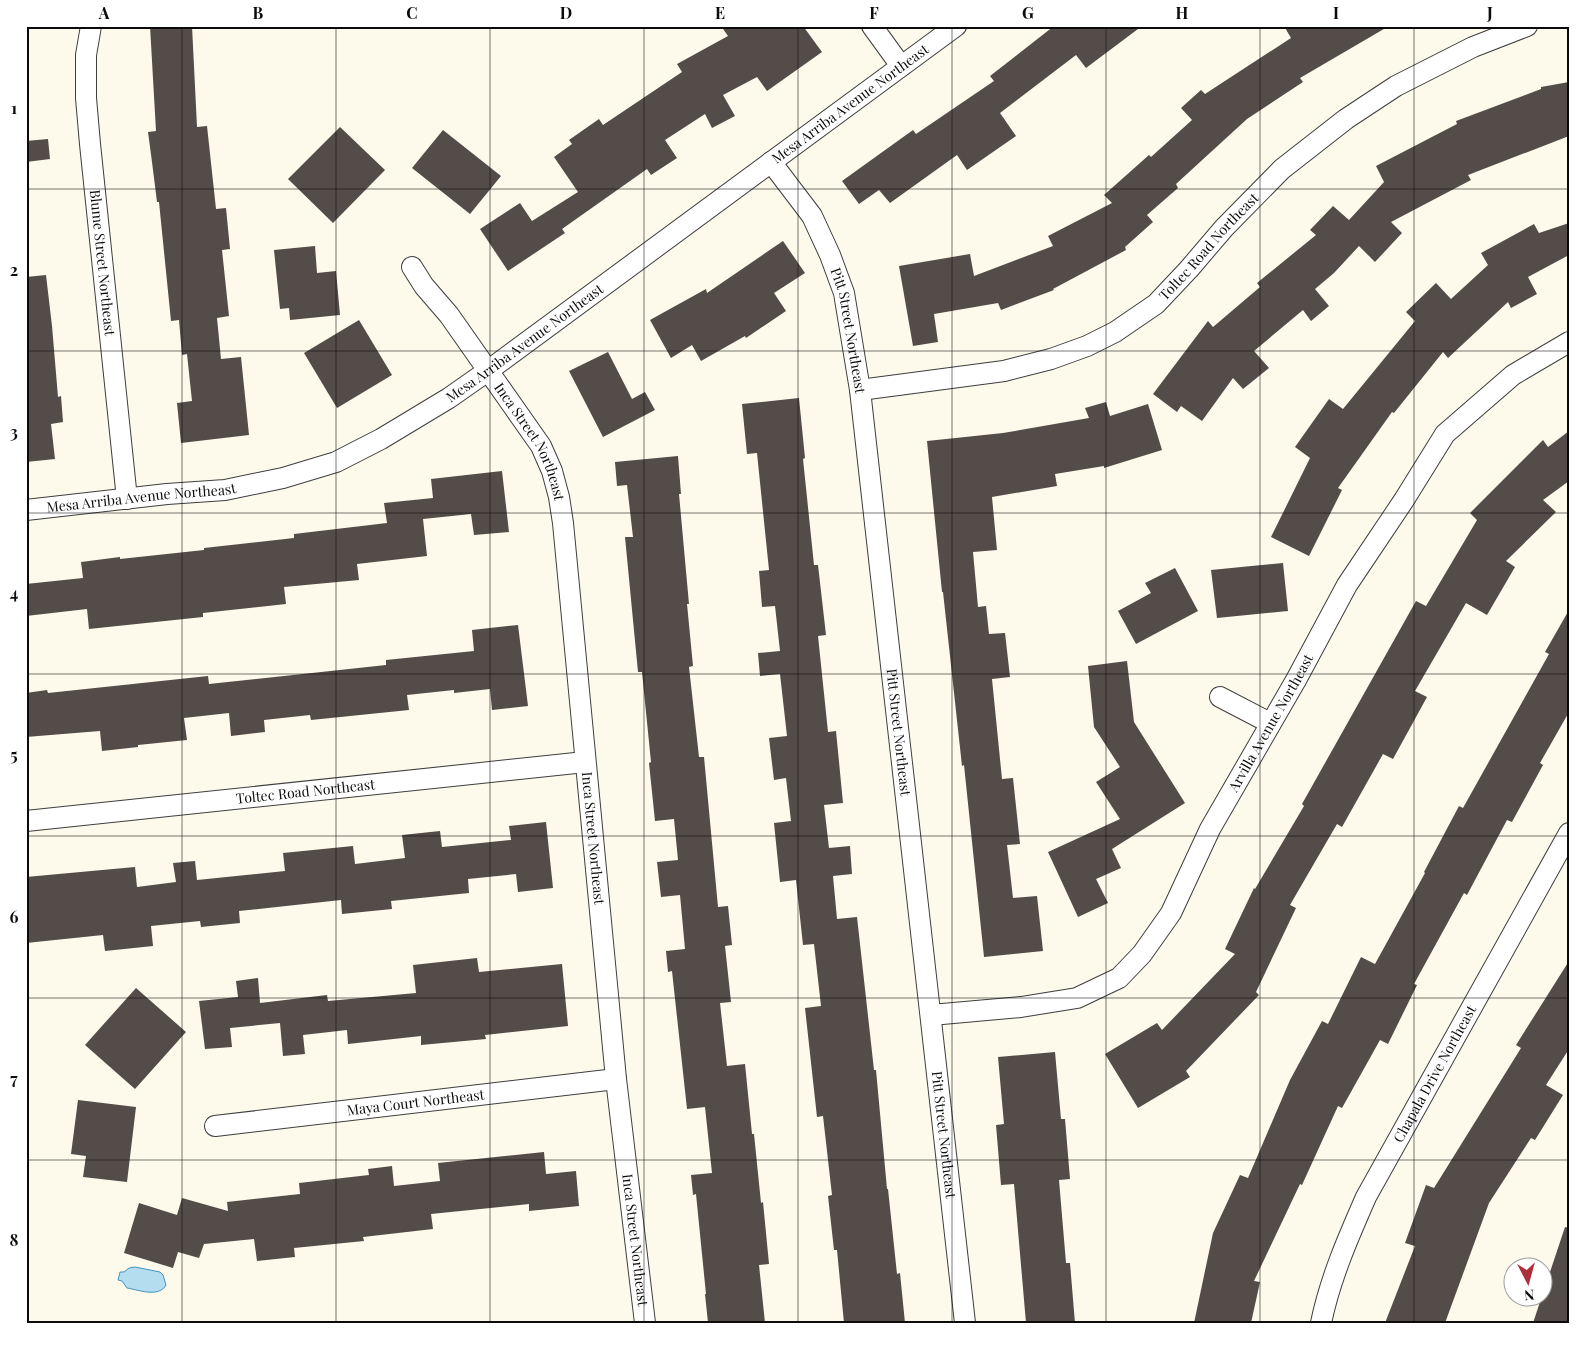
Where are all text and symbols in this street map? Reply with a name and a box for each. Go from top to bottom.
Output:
text: A [98,2,110,23]
text: B [253,2,264,23]
text: C [406,2,418,23]
text: D [560,2,572,23]
text: E [715,2,725,23]
text: F [869,2,879,23]
text: G [1022,2,1034,23]
text: H [1176,2,1189,23]
text: I [1333,2,1339,23]
text: J [1486,2,1493,23]
street label: Mesa Arriba Avenue Northeast [768,39,933,168]
text: 1 [11,97,17,118]
street label: Toltec Road Northeast [1154,188,1263,304]
street label: Blume Street Northeast [86,189,120,338]
text: 2 [10,259,18,280]
street label: Pitt Street Northeast [826,265,870,395]
street label: Mesa Arriba Avenue Northeast [442,279,608,406]
street label: Inca Street Northeast [490,379,570,503]
text: 3 [10,421,18,442]
street label: Mesa Arriba Avenue Northeast [46,478,239,517]
text: 4 [10,582,18,603]
street label: Arvilla Avenue Northeast [1223,650,1318,796]
street label: Pitt Street Northeast [882,668,916,798]
text: 5 [10,744,18,765]
street label: Inca Street Northeast [578,771,609,906]
street label: Toltec Road Northeast [235,774,377,808]
text: 6 [10,906,19,927]
street label: Chapala Drive Northeast [1388,1001,1481,1146]
text: 7 [10,1068,18,1089]
street label: Pitt Street Northeast [928,1070,961,1200]
street label: Maya Court Northeast [346,1084,486,1119]
street label: Inca Street Northeast [618,1173,653,1308]
text: 8 [10,1229,19,1250]
north arrow [1502,1256,1552,1306]
text: N [1523,1285,1535,1305]

